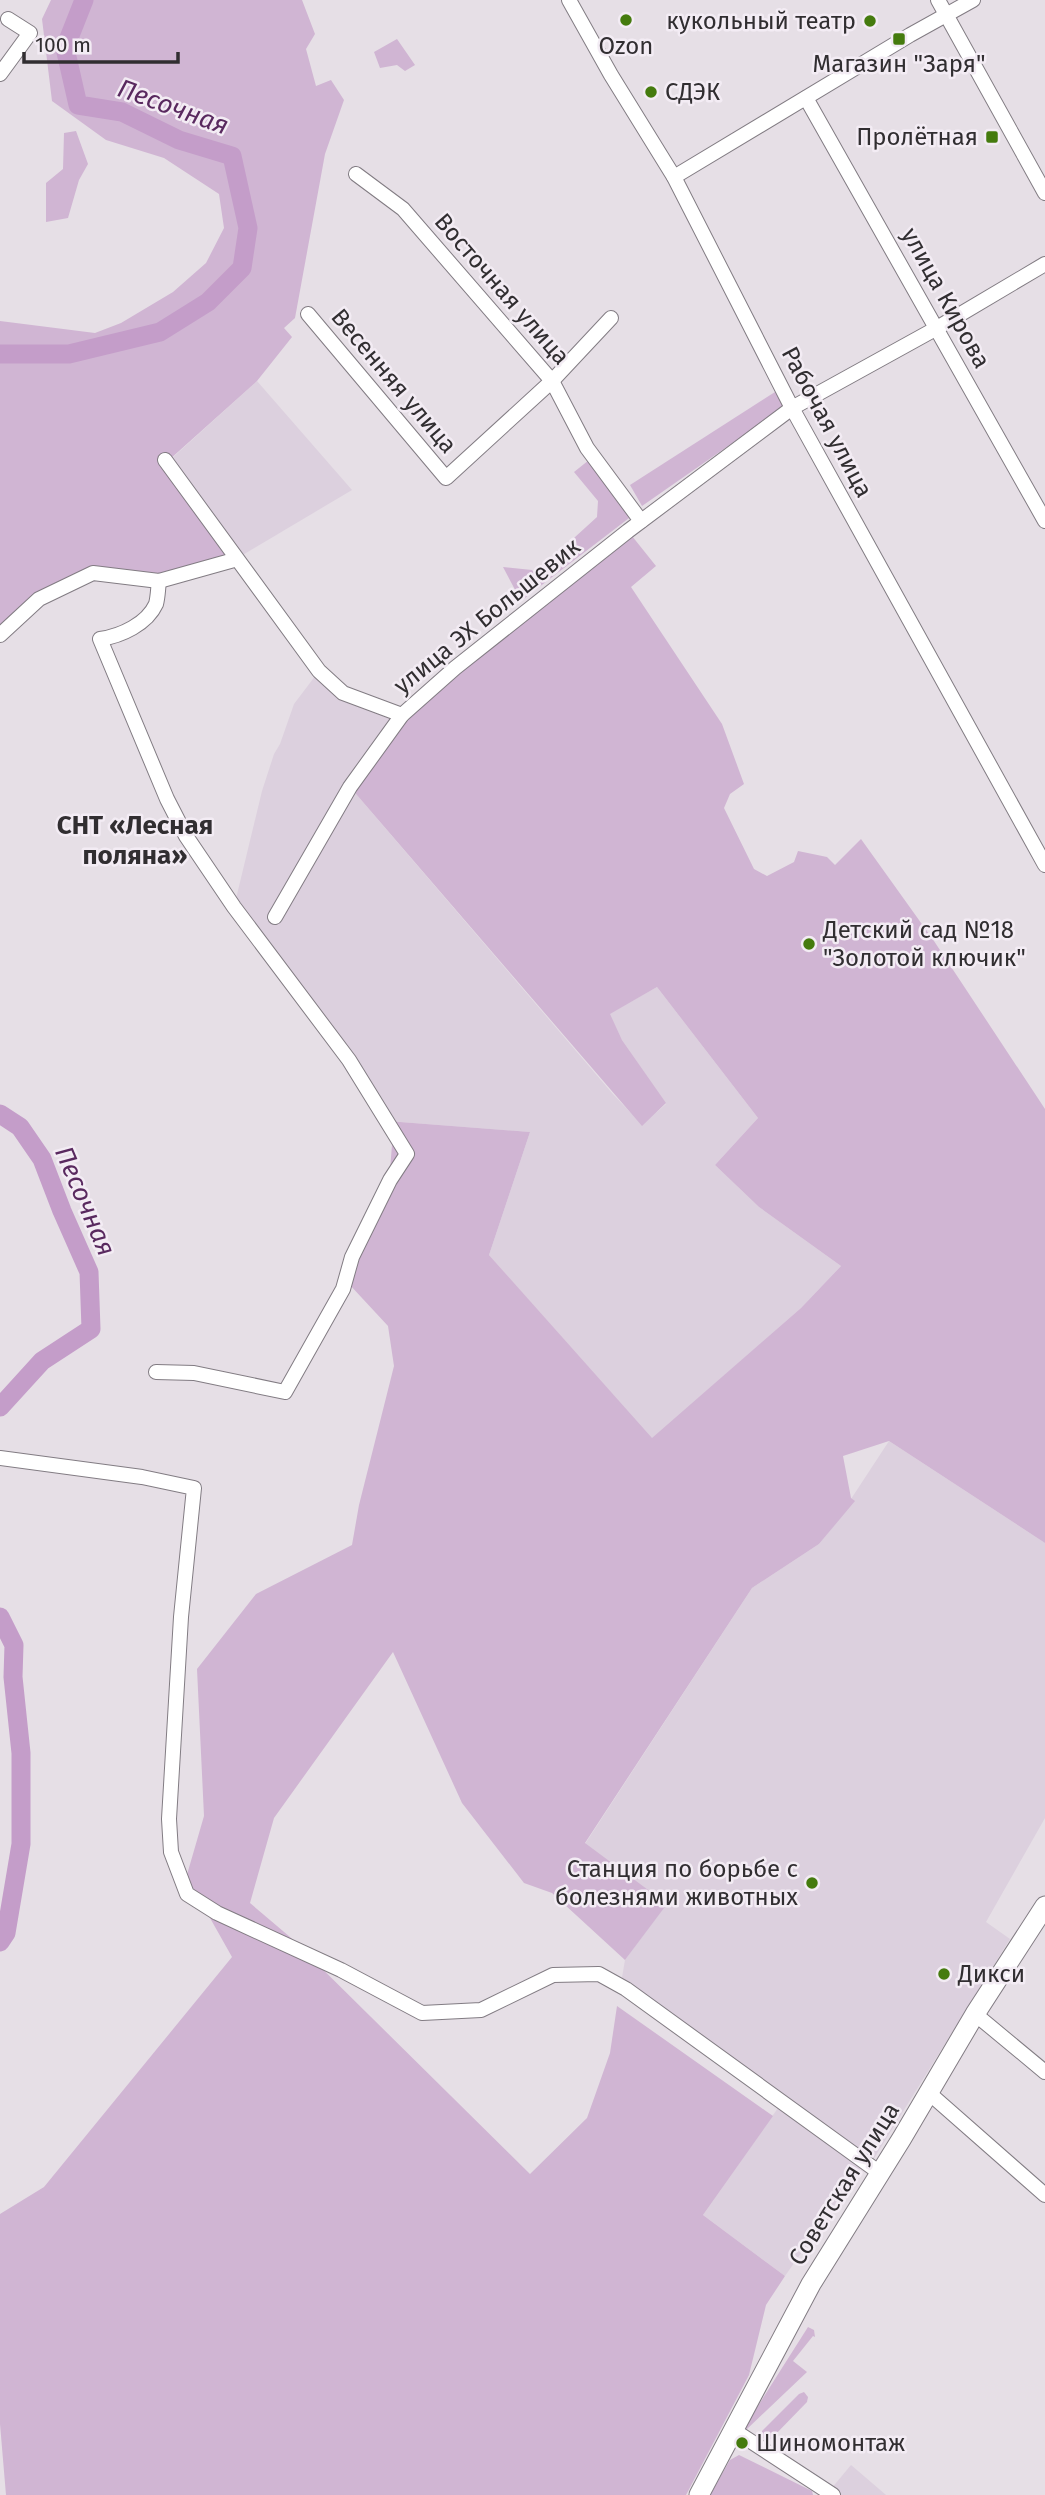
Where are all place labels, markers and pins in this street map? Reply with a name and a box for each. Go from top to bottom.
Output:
place label: кукольный театр [666,7,856,35]
marker: Ozon [618,12,634,28]
marker: кукольный театр [862,13,878,29]
marker: Магазин "Заря" [891,31,907,47]
place label: Ozon [599,32,653,60]
place label: Магазин "Заря" [812,50,986,78]
place label: СДЭК [665,78,720,106]
marker: СДЭК [643,84,659,100]
place label: Пролётная [856,123,978,151]
marker: Пролётная [984,129,1000,145]
place label: Детский сад №18 "Золотой ключик" [822,916,1026,972]
marker: Детский сад №18 "Золотой ключик" [801,936,817,952]
place label: Станция по борьбе с болезнями животных [555,1855,798,1911]
marker: Станция по борьбе с болезнями животных [804,1875,820,1891]
place label: Дикси [957,1960,1025,1988]
marker: Дикси [936,1966,952,1982]
place label: Шиномонтаж [756,2429,905,2457]
marker: Шиномонтаж [734,2435,750,2451]

